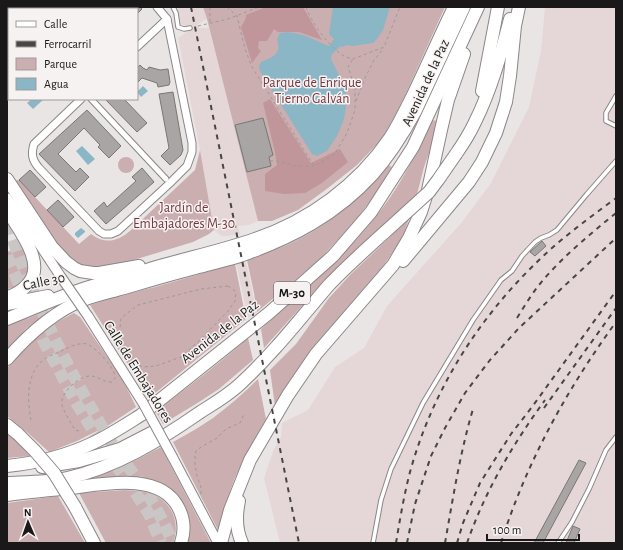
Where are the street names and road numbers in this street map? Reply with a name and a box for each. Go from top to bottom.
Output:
street label: Avenida de la Paz [400,37,452,129]
street label: Calle 30 [22,271,66,293]
road number: M-30 [274,282,310,304]
street label: Avenida de la Paz [179,297,262,366]
street label: Calle de Embajadores [101,319,175,425]

